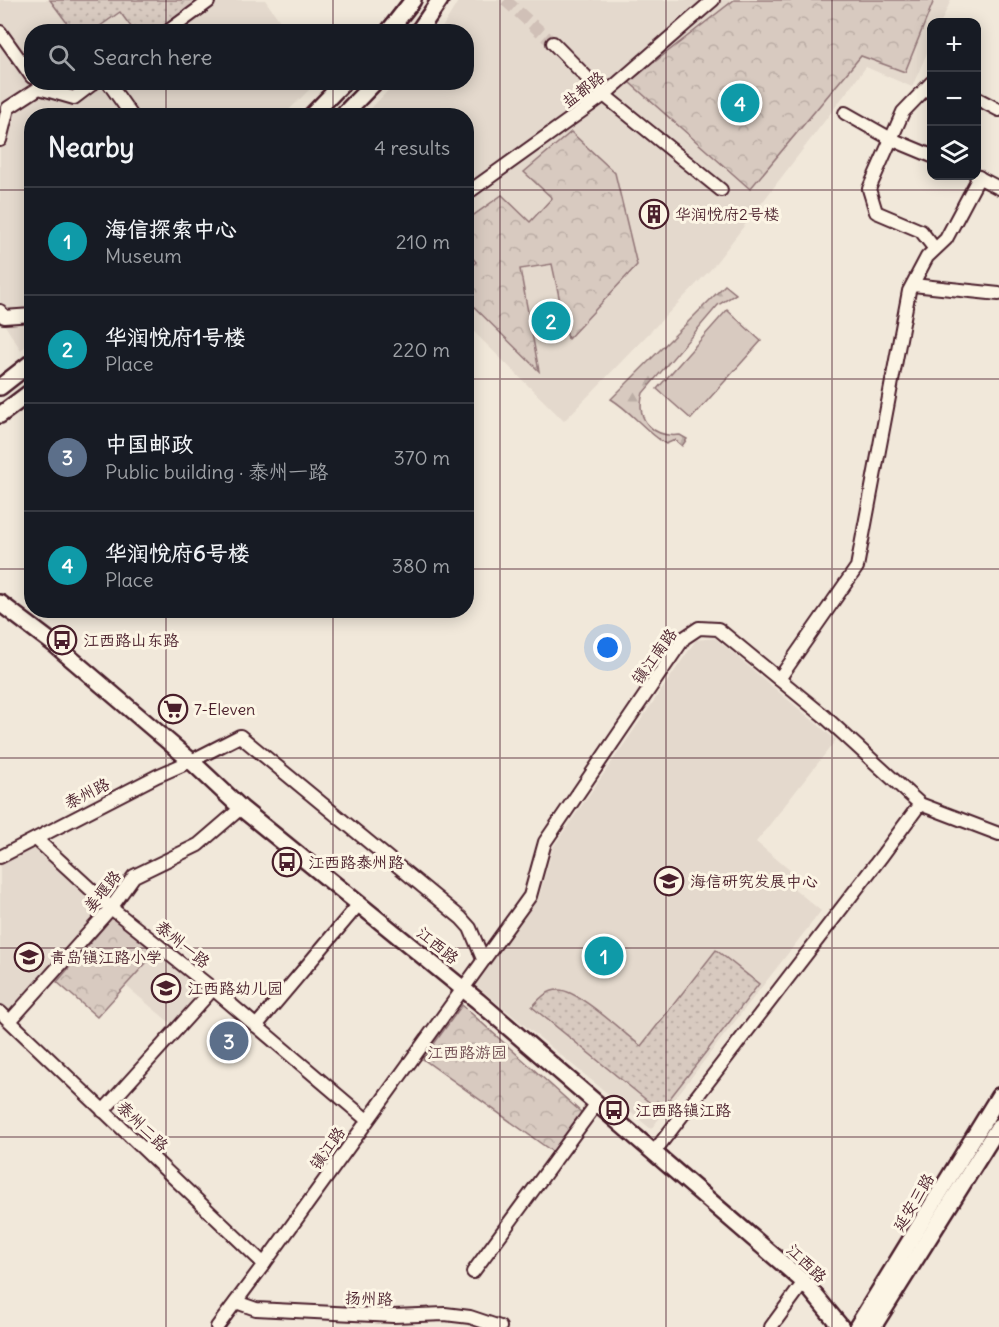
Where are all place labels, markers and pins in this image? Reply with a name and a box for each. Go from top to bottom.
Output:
pin: 4 [720,80,760,126]
building icon: 华润悦府2号楼 [638,198,670,230]
place label: 华润悦府2号楼 [675,204,780,224]
pin: 2 [532,298,570,344]
bus stop icon: 江西路山东路 [46,624,78,656]
place label: 江西路山东路 [83,630,179,650]
supermarket icon: 7-Eleven [157,693,189,725]
place label: 7-Eleven [194,699,255,719]
bus stop icon: 江西路泰州路 [271,846,303,878]
place label: 江西路泰州路 [308,852,404,872]
school or university icon: 海信研究发展中心 [653,865,685,897]
place label: 海信研究发展中心 [690,871,818,891]
pin: 1 [584,934,624,978]
school or university icon: 青岛镇江路小学 [13,941,45,973]
place label: 青岛镇江路小学 [50,947,162,967]
school or university icon: 江西路幼儿园 [150,972,182,1004]
place label: 江西路幼儿园 [187,978,283,998]
pin: 3 [210,1018,248,1064]
bus stop icon: 江西路镇江路 [598,1094,630,1126]
place label: 江西路镇江路 [635,1100,731,1120]

